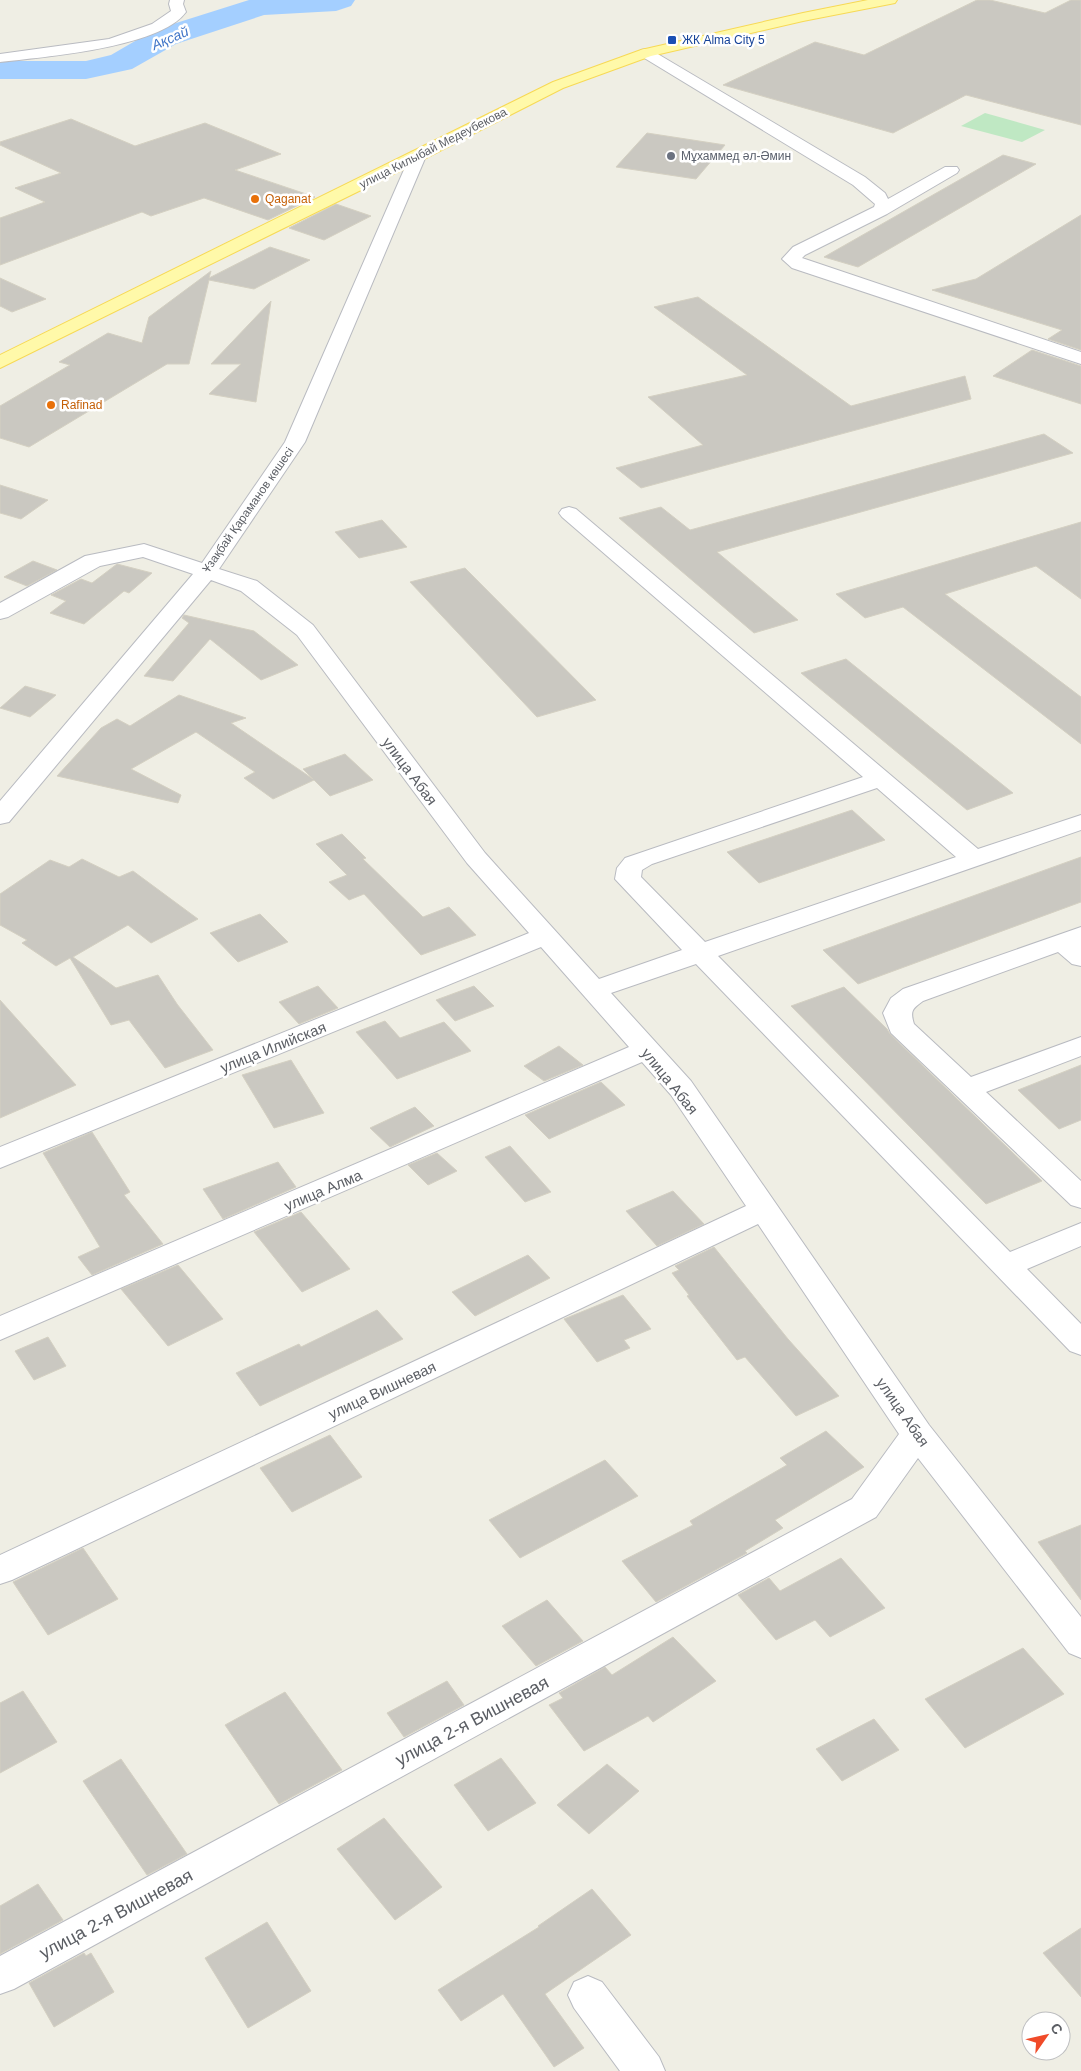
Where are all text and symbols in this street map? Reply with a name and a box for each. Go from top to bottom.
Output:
water label: Ақсай [148,23,191,53]
place label: ЖК Alma City 5 [682,33,765,47]
marker: ЖК Alma City 5 [666,34,678,46]
street label: улица Килыбай Медеубекова [357,104,509,191]
place label: Мұхаммед әл-Әмин [681,149,791,163]
marker: Мұхаммед әл-Әмин [665,150,677,162]
place label: Qaganat [265,192,312,206]
marker: Qaganat [249,193,261,205]
place label: Rafinad [61,398,102,412]
marker: Rafinad [45,399,57,411]
street label: Ұзақбай Қараманов көшесі [199,445,297,575]
street label: улица Абая [379,734,441,808]
street label: улица Илийская [218,1018,328,1076]
street label: улица Абая [638,1045,702,1117]
street label: улица Алма [282,1166,365,1214]
street label: улица Вишневая [326,1358,438,1422]
street label: улица Абая [873,1374,933,1450]
street label: улица 2-я Вишневая [392,1672,552,1770]
street label: улица 2-я Вишневая [36,1865,196,1963]
north arrow [1021,2011,1071,2061]
text: С [1047,2020,1066,2037]

